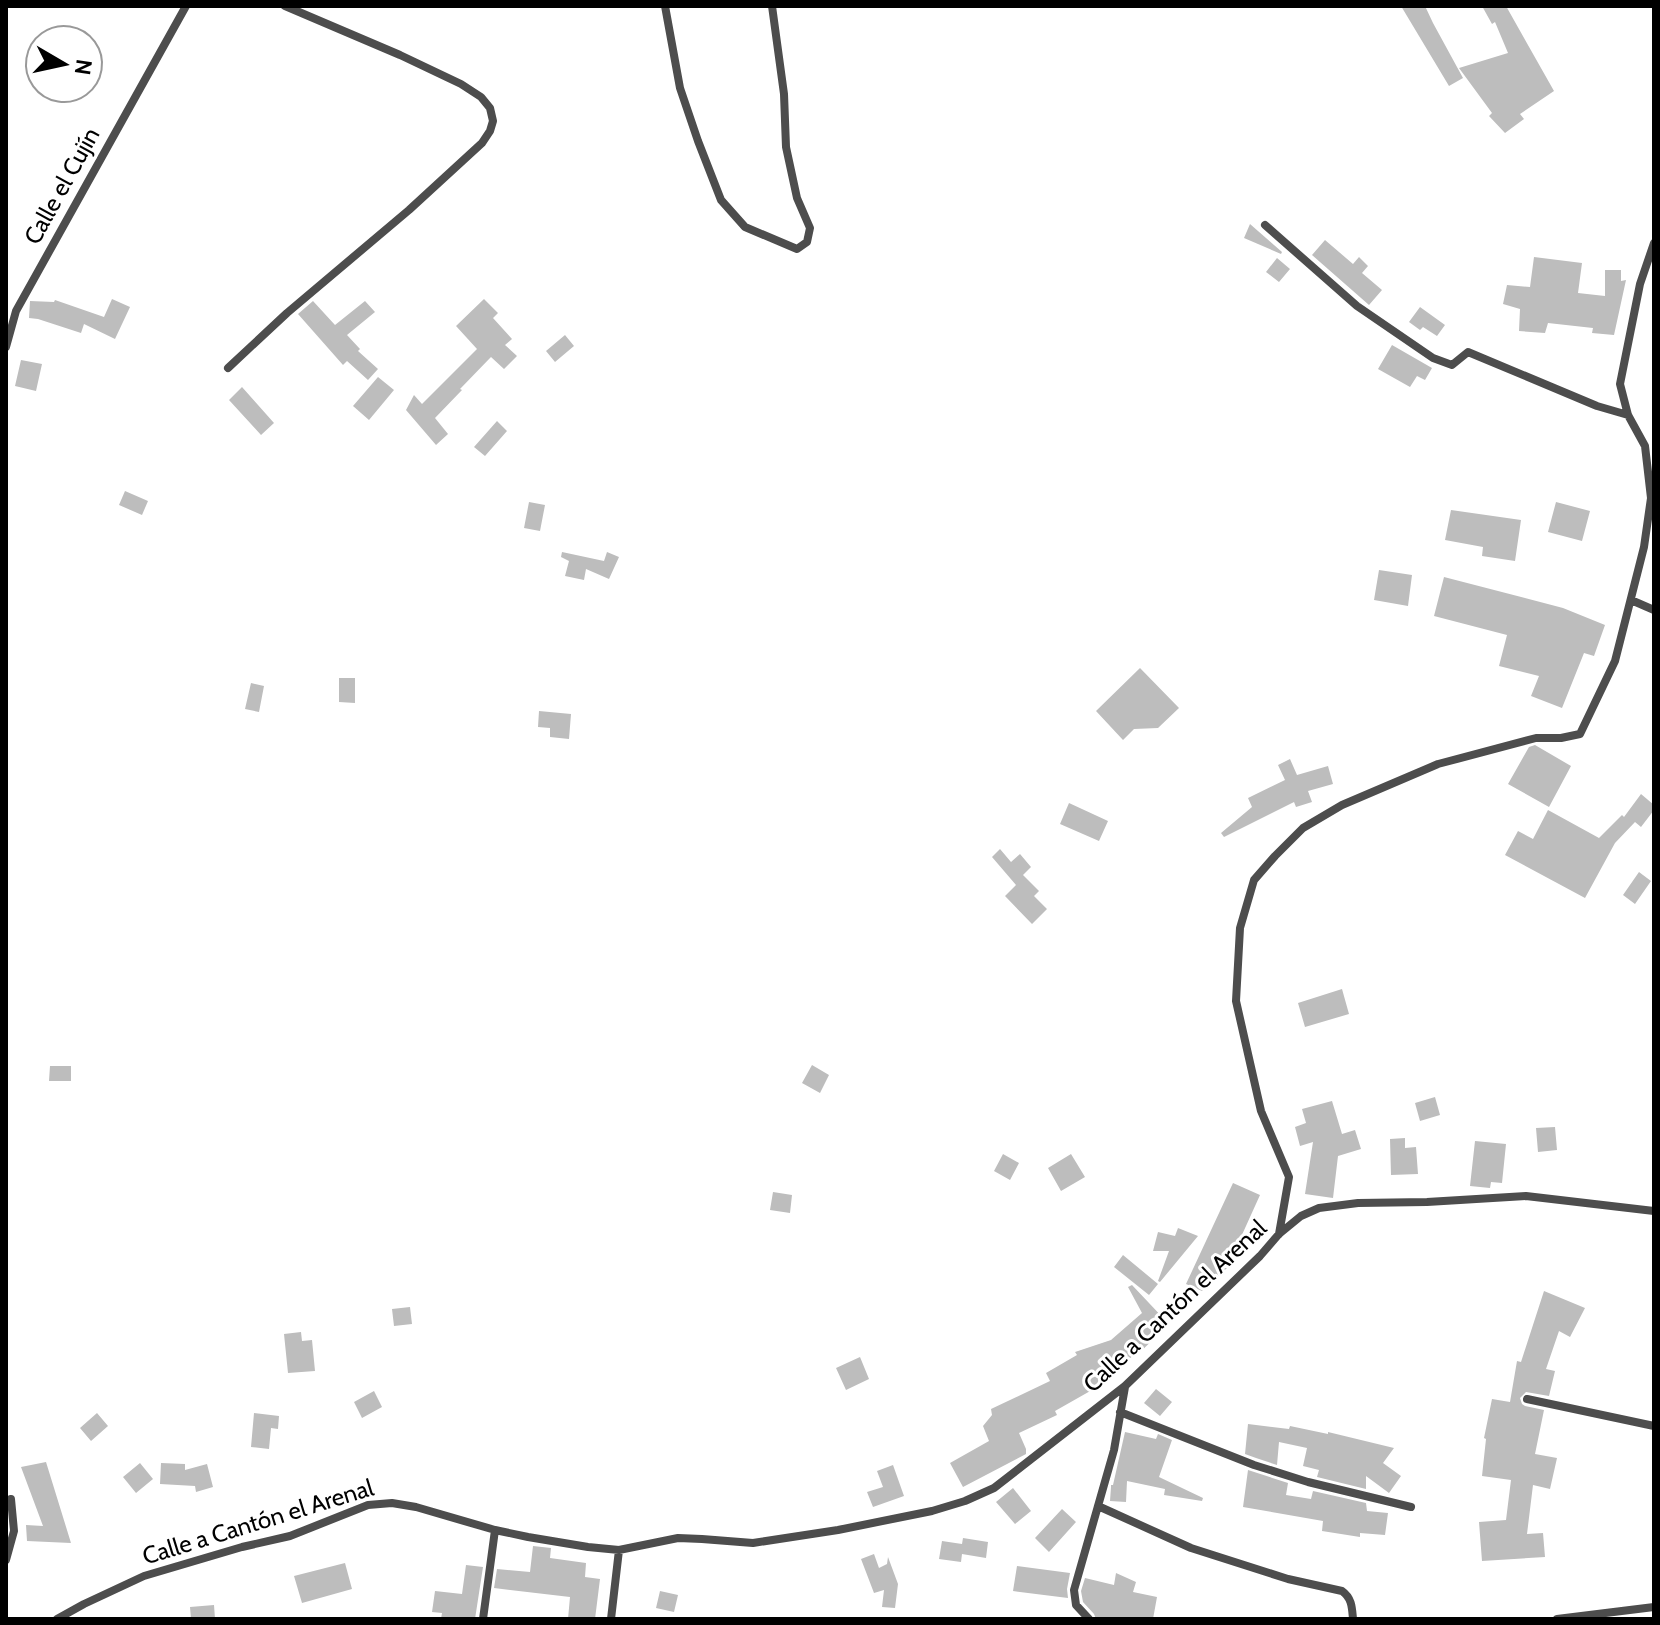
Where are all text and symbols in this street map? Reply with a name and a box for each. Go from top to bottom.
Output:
north arrow [24,24,104,104]
text: N [69,57,98,77]
street label: Calle el Cujín [18,122,106,249]
street label: Calle a Cantón el Arenal [1077,1213,1273,1398]
street label: Calle a Cantón el Arenal [139,1472,377,1570]

